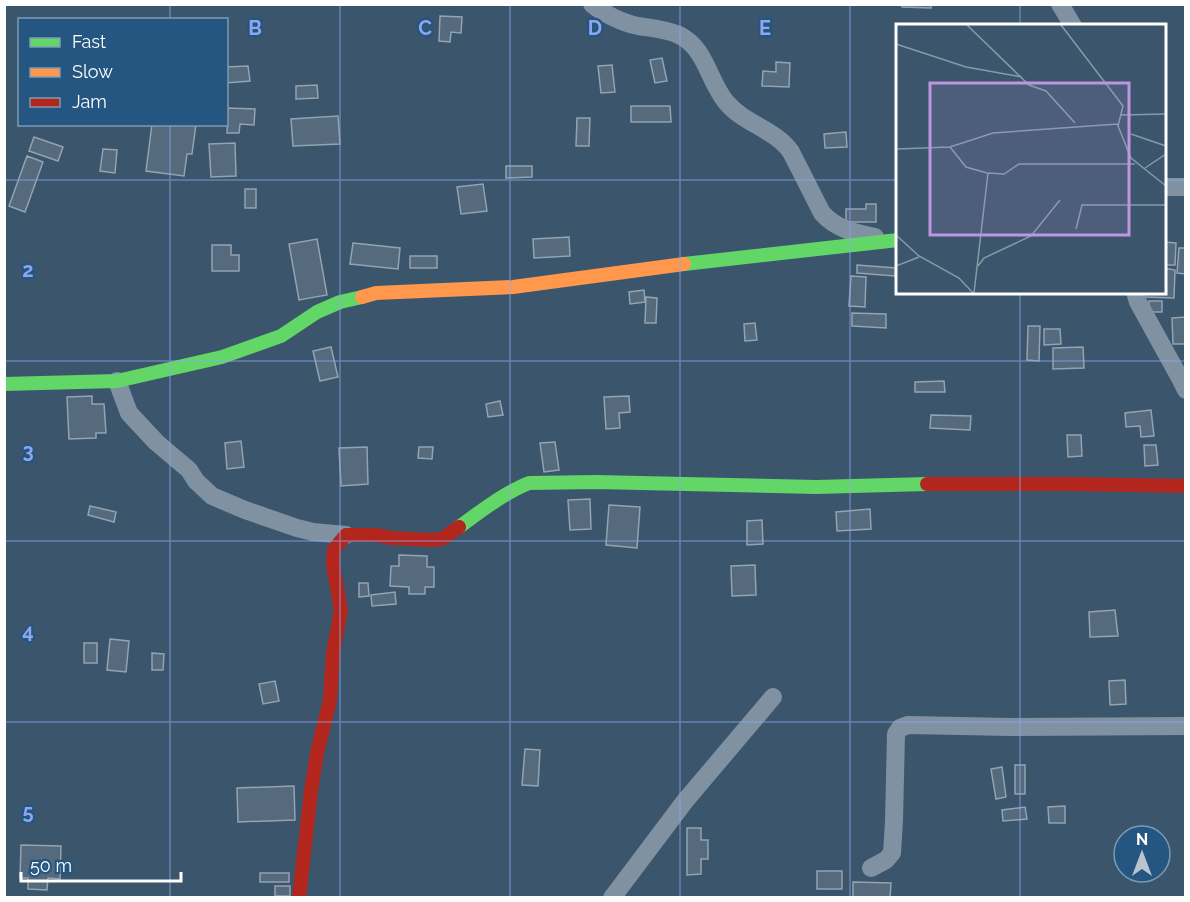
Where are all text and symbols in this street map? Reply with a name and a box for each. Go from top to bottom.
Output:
text: B [248,16,262,40]
text: C [418,16,432,40]
text: D [588,16,602,40]
text: E [759,16,771,40]
legend [18,18,228,126]
inset map [896,24,1166,294]
text: Fast [72,31,106,52]
text: Slow [72,61,113,82]
text: Jam [72,91,107,112]
text: 2 [22,258,34,282]
text: 3 [22,439,34,463]
text: 4 [22,619,34,643]
text: 5 [22,800,34,824]
north arrow [1112,824,1172,884]
text: N [1136,830,1148,849]
scale bar [21,845,182,883]
text: 50 m [30,855,72,876]

